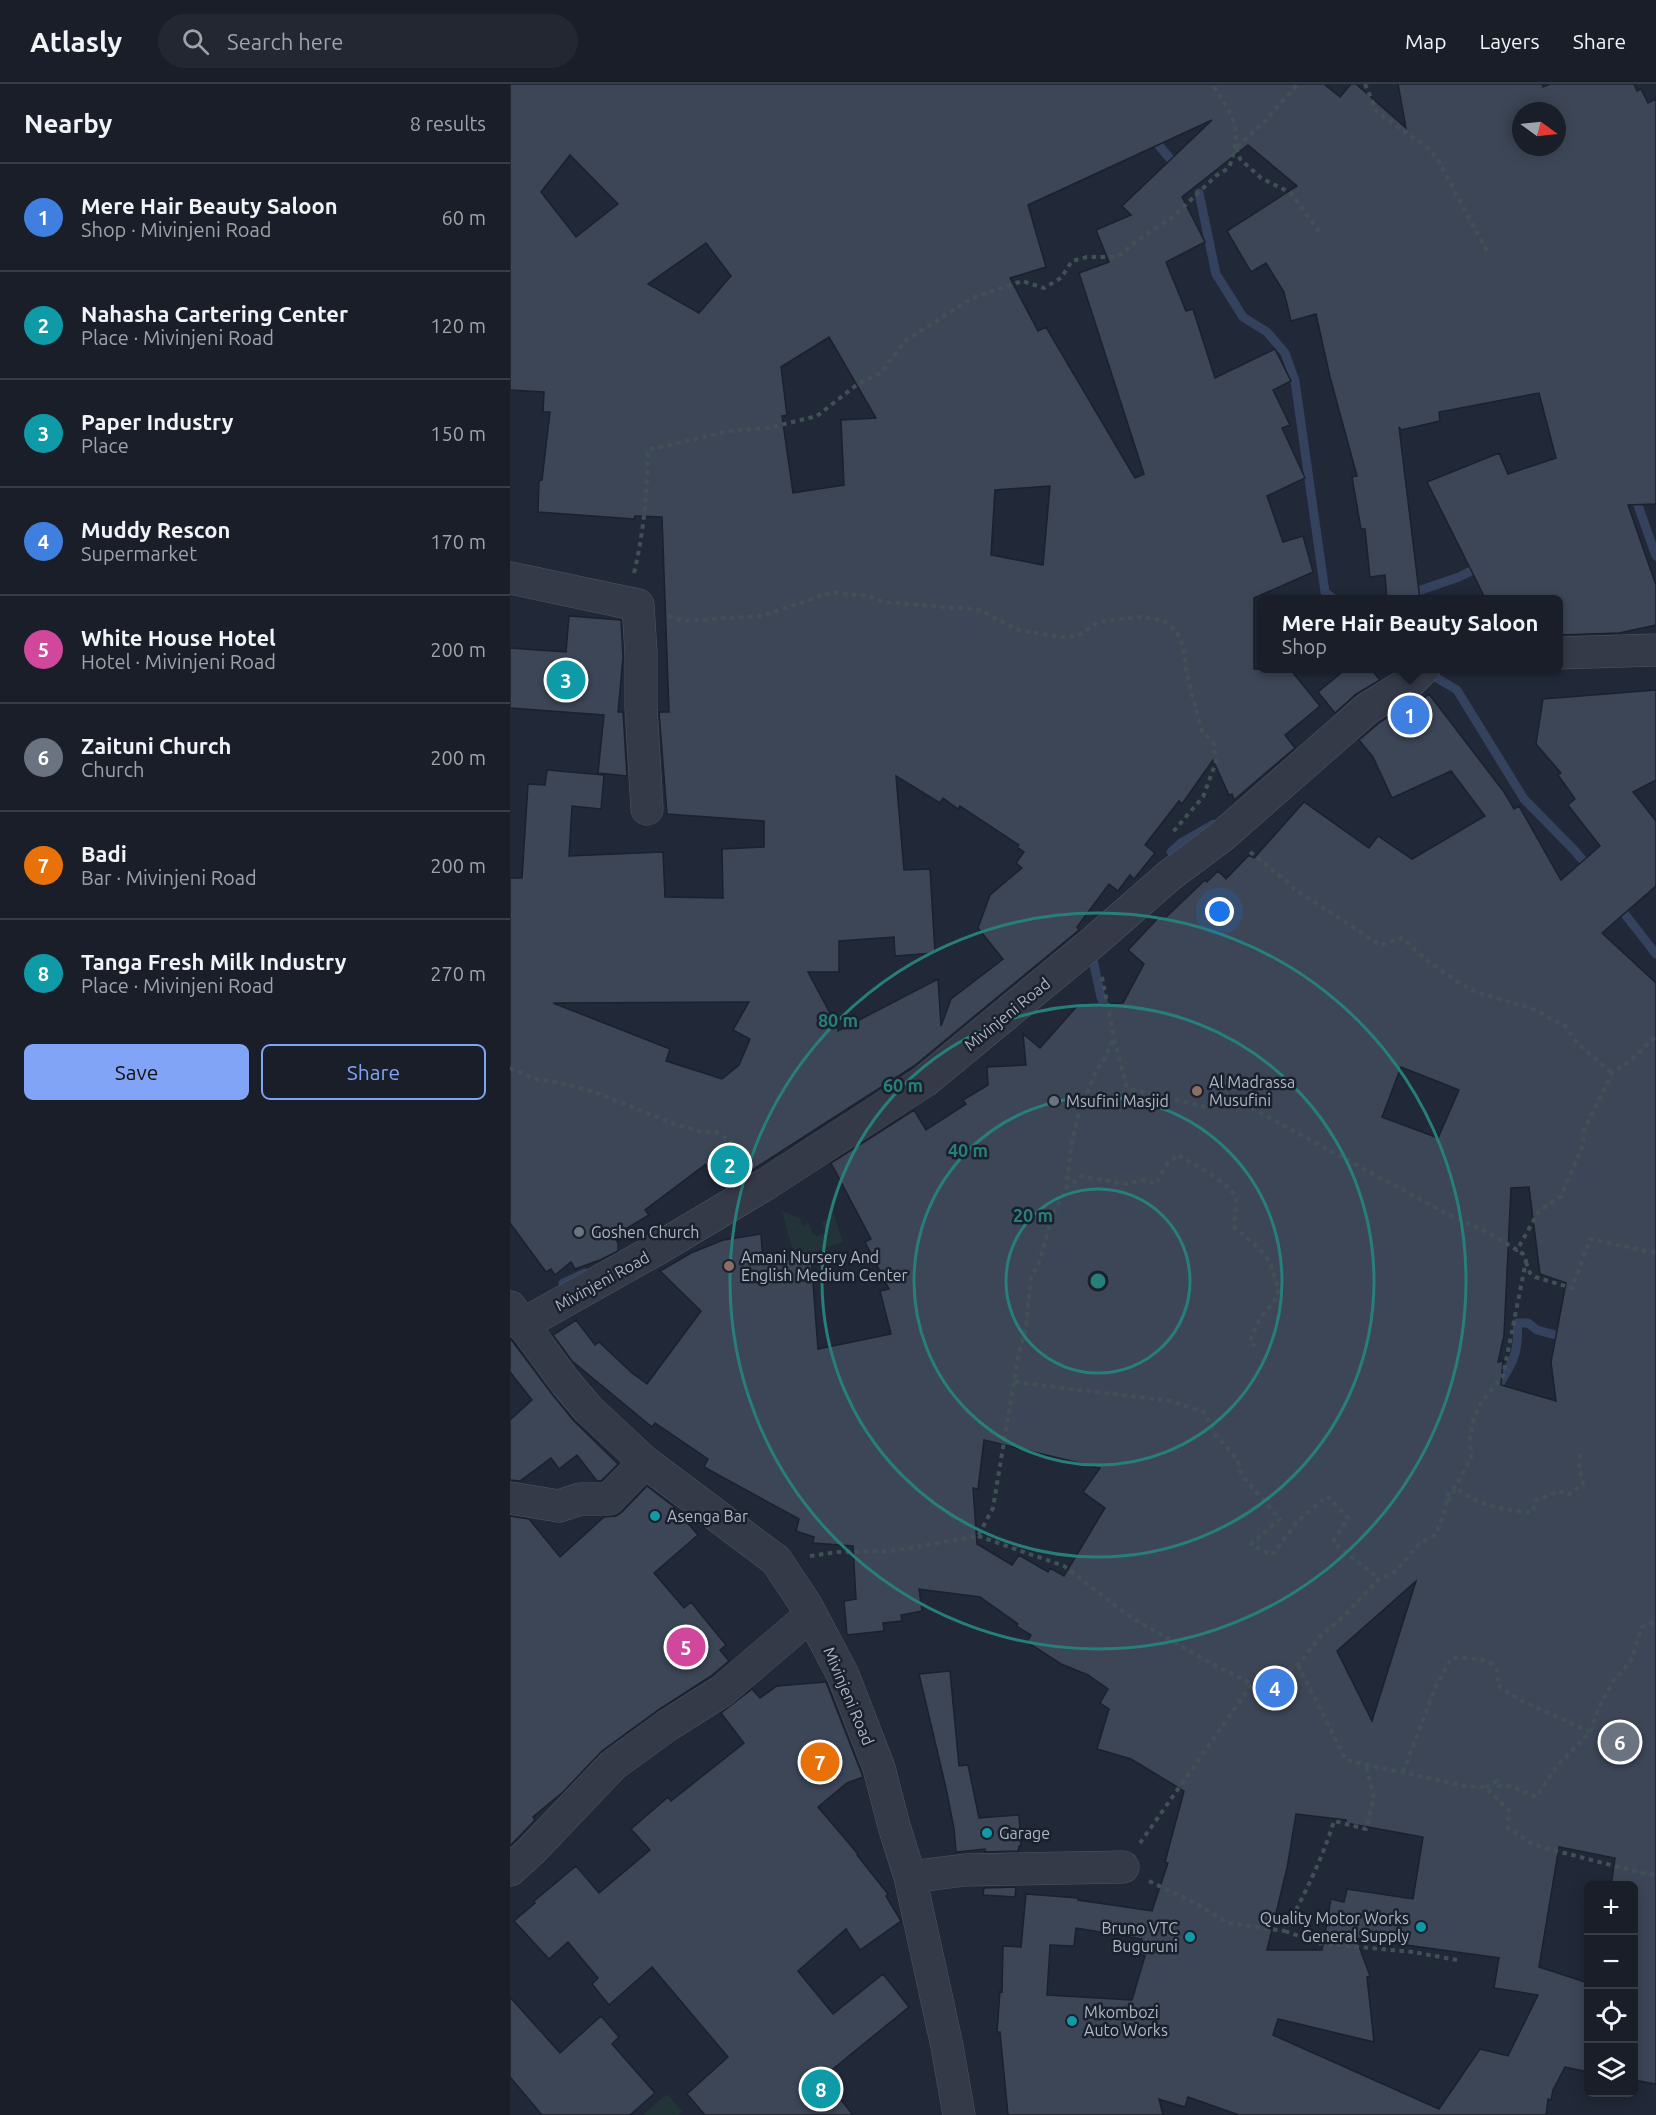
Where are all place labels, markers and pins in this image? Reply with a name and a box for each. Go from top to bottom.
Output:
pin: 3 [546,658,586,702]
pin: 1 [1390,692,1430,738]
place label: Al Madrassa Musufini [1209,1073,1295,1109]
marker: Al Madrassa Musufini [1190,1084,1204,1098]
place label: Msufini Masjid [1066,1092,1169,1110]
marker: Msufini Masjid [1047,1094,1061,1108]
pin: 2 [710,1142,750,1188]
place label: Goshen Church [591,1223,699,1241]
marker: Goshen Church [572,1225,586,1239]
place label: Amani Nursery And English Medium Center [741,1248,908,1284]
marker: Amani Nursery And English Medium Center [722,1259,736,1273]
centre of rings [1088,1271,1108,1291]
place label: Asenga Bar [667,1507,748,1525]
marker: Asenga Bar [648,1509,662,1523]
pin: 5 [666,1624,705,1670]
pin: 4 [1256,1666,1294,1710]
pin: 6 [1600,1720,1640,1764]
pin: 7 [800,1740,840,1784]
place label: Garage [999,1824,1050,1842]
marker: Garage [980,1826,994,1840]
place label: Quality Motor Works General Supply [1260,1909,1409,1945]
place label: Bruno VTC Buguruni [1101,1919,1178,1955]
marker: Quality Motor Works General Supply [1414,1920,1428,1934]
marker: Bruno VTC Buguruni [1183,1930,1197,1944]
place label: Mkombozi Auto Works [1084,2003,1168,2039]
marker: Mkombozi Auto Works [1065,2014,1079,2028]
pin: 8 [802,2066,840,2112]

